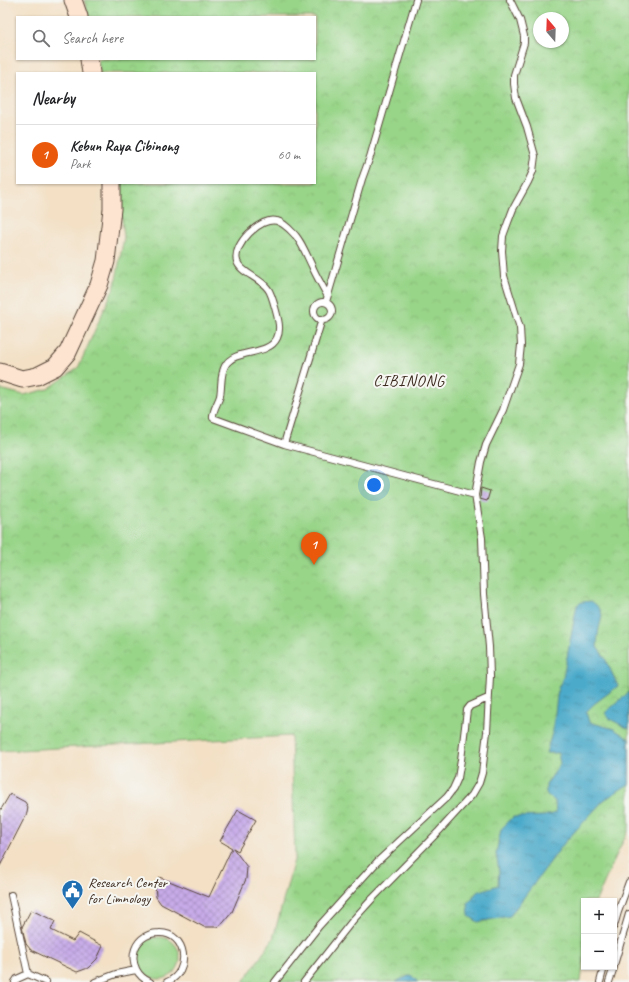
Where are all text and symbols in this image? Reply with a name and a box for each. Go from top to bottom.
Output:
north arrow [533,12,569,48]
search box [16,16,316,60]
icon: search [30,27,52,49]
text: Search here [62,29,123,48]
text: Nearby [32,88,75,109]
text: Kebun Raya Cibinong [70,137,179,156]
text: 1 [42,147,48,163]
text: 60 m [278,147,300,163]
text: Park [70,156,91,172]
district label: CIBINONG [373,371,446,391]
your location [364,475,384,495]
pin: 1 [301,532,327,565]
place label: Research Center for Limnology [88,874,169,907]
public building icon: Research Center for Limnology [59,877,85,910]
map controls [581,898,617,970]
button: + [581,898,617,934]
button: − [581,934,617,970]

